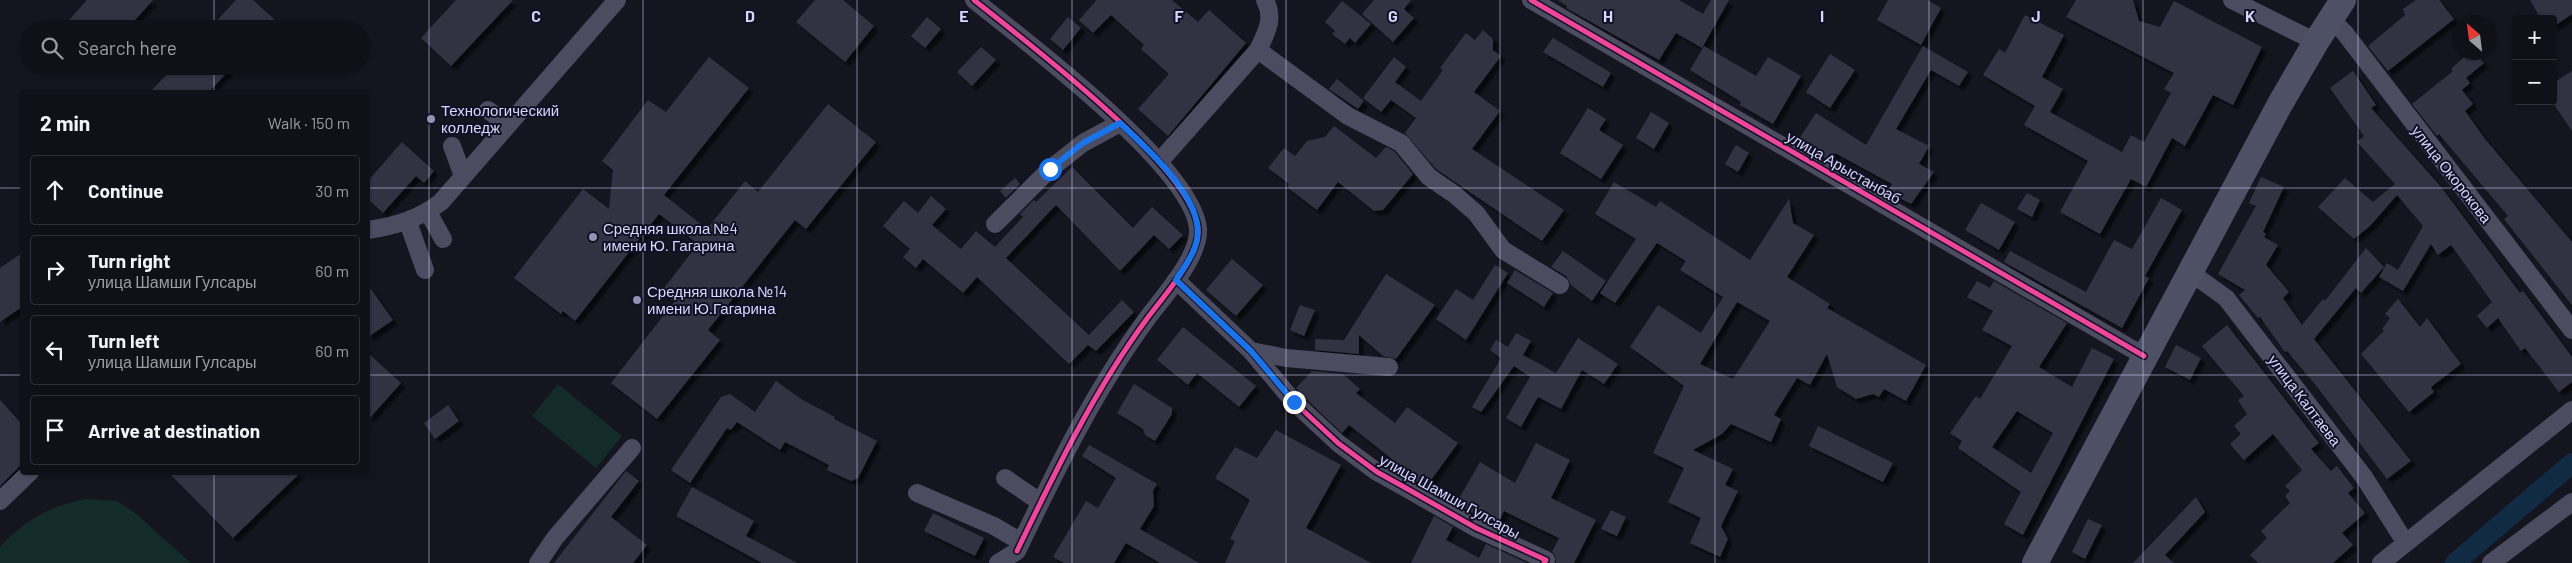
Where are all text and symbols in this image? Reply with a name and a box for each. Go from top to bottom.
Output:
text: C [531,6,541,25]
text: D [745,6,755,25]
text: E [959,6,969,25]
text: F [1175,6,1184,25]
text: G [1388,6,1398,25]
text: H [1603,6,1613,25]
text: I [1820,6,1824,25]
text: J [2031,6,2041,25]
text: K [2245,6,2255,25]
north arrow [2452,15,2497,60]
map controls [2512,15,2557,105]
button: + [2512,15,2557,60]
search box [20,20,370,75]
icon: search [38,34,66,62]
text: Search here [78,36,177,59]
button: − [2512,60,2557,105]
place label: Технологический колледж [441,101,559,136]
text: 2 min [40,110,90,135]
text: Walk · 150 m [268,113,350,132]
marker: Технологический колледж [425,113,437,125]
street label: улица Окорокова [2408,122,2496,227]
street label: улица Арыстанбаб [1783,127,1905,207]
route start [1039,158,1062,181]
icon: ahead [41,176,69,204]
text: Continue [88,179,164,202]
text: 30 m [315,181,349,200]
place label: Средняя школа №4 имени Ю. Гагарина [603,219,738,254]
marker: Средняя школа №4 имени Ю. Гагарина [587,231,599,243]
text: Turn right [88,249,170,272]
icon: right [41,256,69,284]
text: 60 m [315,261,349,280]
text: улица Шамши Гулсары [88,272,257,291]
place label: Средняя школа №14 имени Ю.Гагарина [647,282,787,317]
marker: Средняя школа №14 имени Ю.Гагарина [631,294,643,306]
text: Turn left [88,329,159,352]
icon: left [41,336,69,364]
text: 60 m [315,341,349,360]
street label: улица Калтаева [2265,351,2346,450]
text: улица Шамши Гулсары [88,352,257,371]
route end [1283,391,1306,414]
icon: arrive [41,416,69,444]
text: Arrive at destination [88,419,260,442]
street label: улица Шамши Гулсары [1377,450,1523,542]

